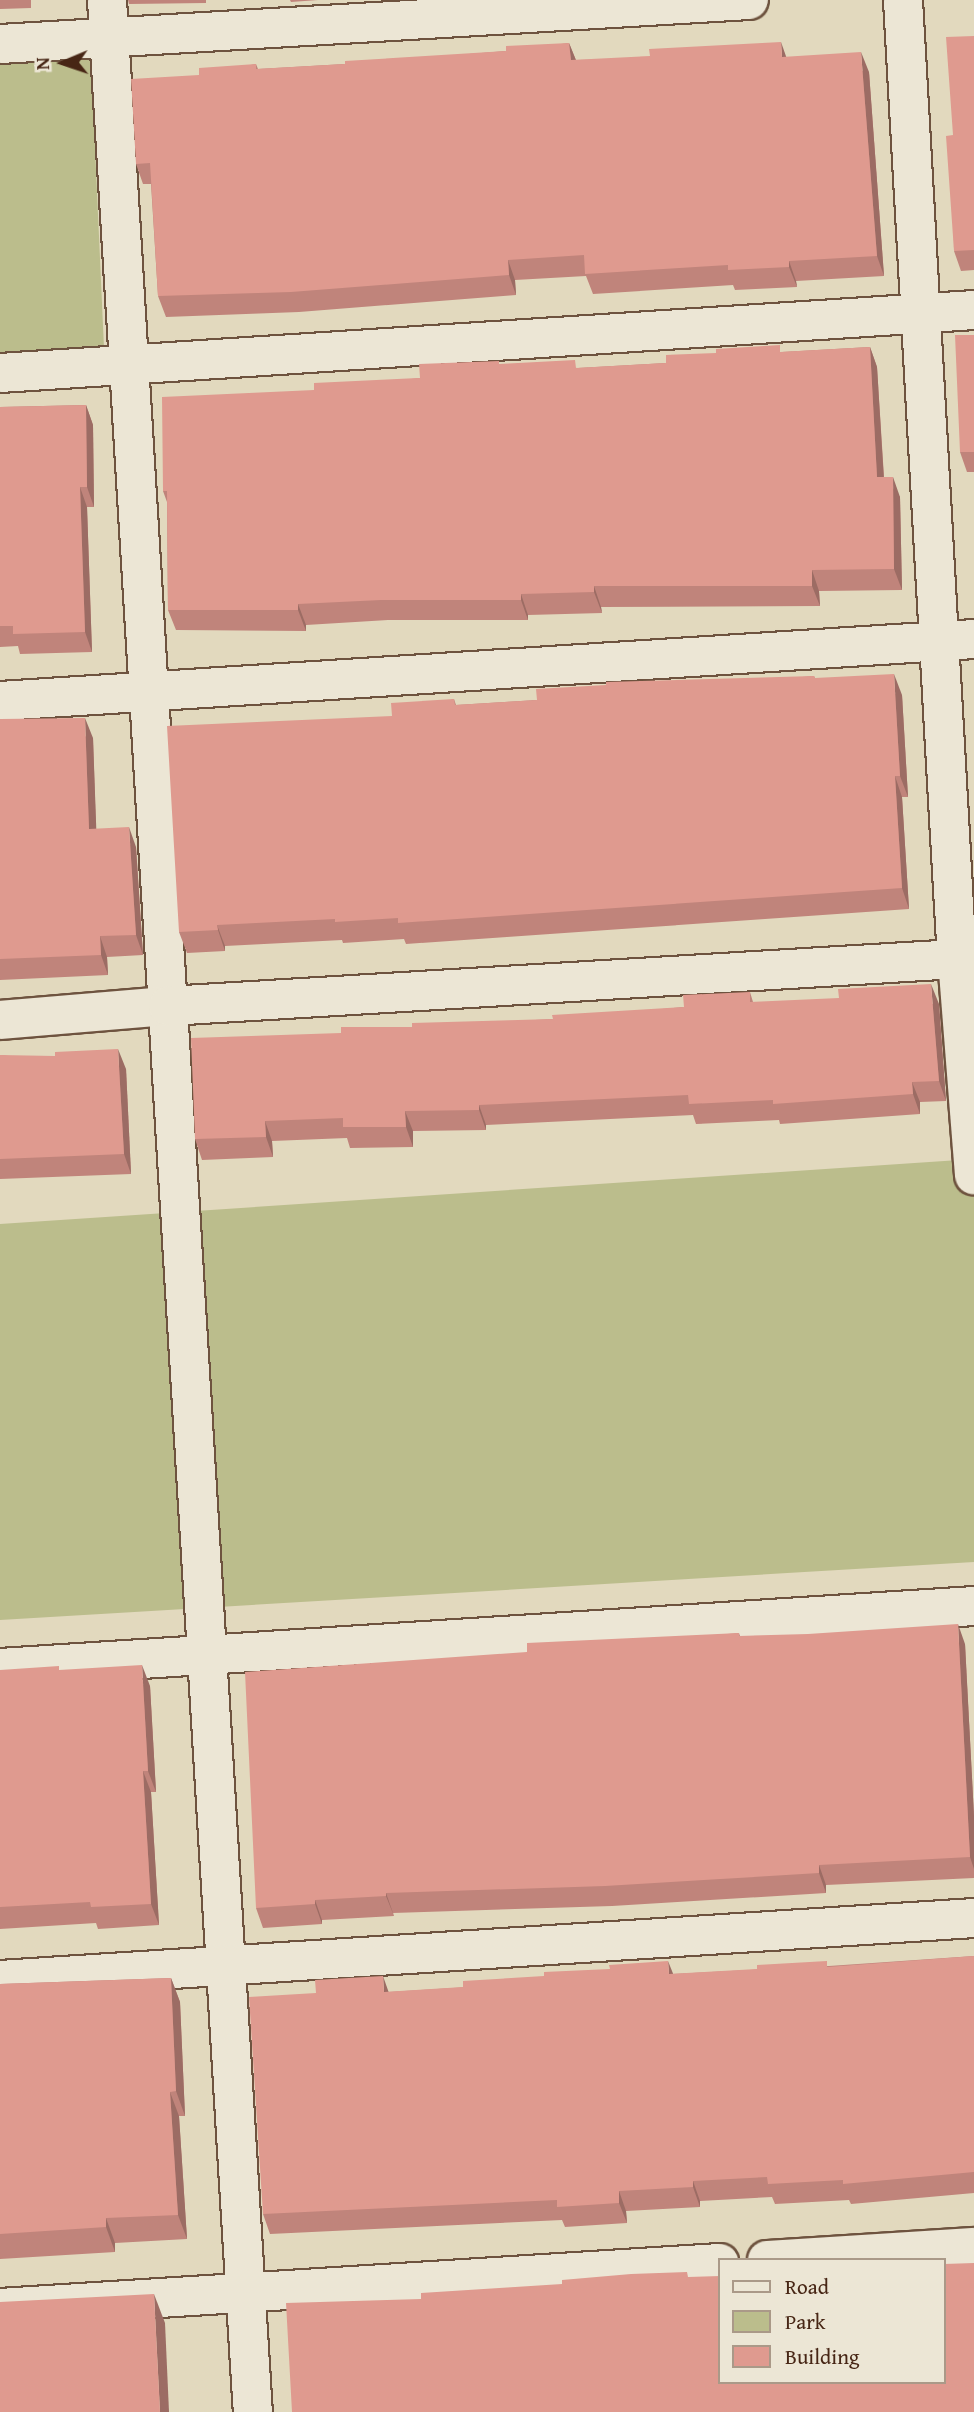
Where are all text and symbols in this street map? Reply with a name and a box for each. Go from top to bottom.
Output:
north arrow [28,28,98,98]
text: N [28,57,56,71]
legend [718,2258,946,2384]
text: Road [785,2271,829,2302]
text: Park [785,2306,826,2337]
text: Building [785,2341,859,2372]

